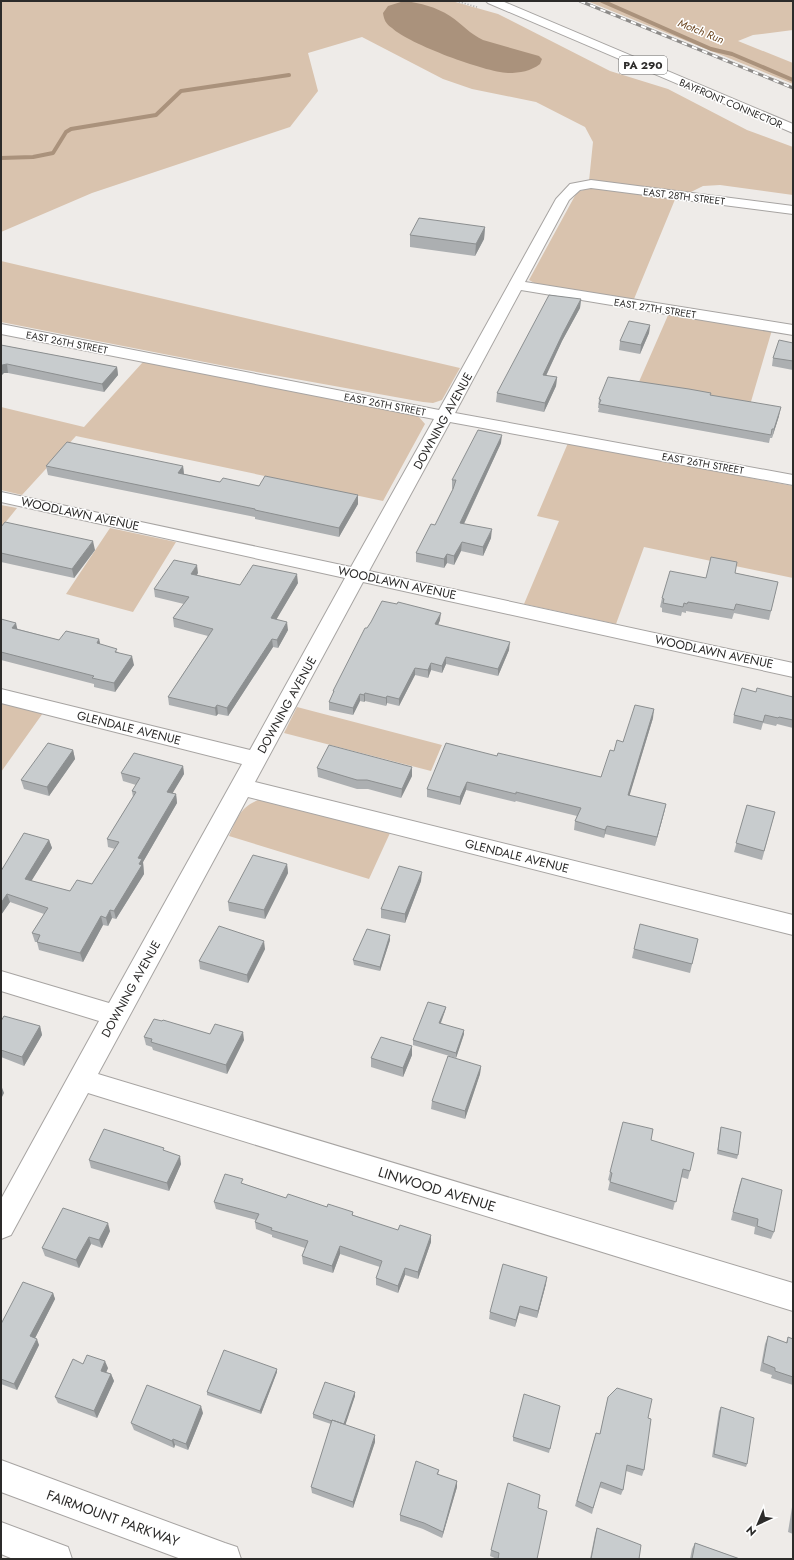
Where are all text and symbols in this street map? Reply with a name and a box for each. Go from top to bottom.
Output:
water label: Motch Run [676,15,727,48]
road number: PA 290 [619,56,667,74]
street label: BAYFRONT CONNECTOR [677,75,785,132]
street label: EAST 28TH STREET [642,184,726,209]
street label: EAST 27TH STREET [613,295,697,322]
street label: EAST 26TH STREET [25,327,109,358]
street label: DOWNING AVENUE [409,369,477,473]
street label: EAST 26TH STREET [343,389,427,420]
street label: EAST 26TH STREET [661,449,745,478]
street label: WOODLAWN AVENUE [19,493,141,535]
street label: WOODLAWN AVENUE [336,562,458,604]
street label: WOODLAWN AVENUE [653,631,775,673]
street label: DOWNING AVENUE [253,653,321,757]
street label: GLENDALE AVENUE [75,706,183,750]
street label: GLENDALE AVENUE [463,834,571,878]
street label: DOWNING AVENUE [97,937,165,1041]
street label: LINWOOD AVENUE [376,1162,498,1216]
street label: FAIRMOUNT PARKWAY [44,1485,182,1551]
north arrow [738,1504,778,1544]
text: N [742,1522,760,1540]

